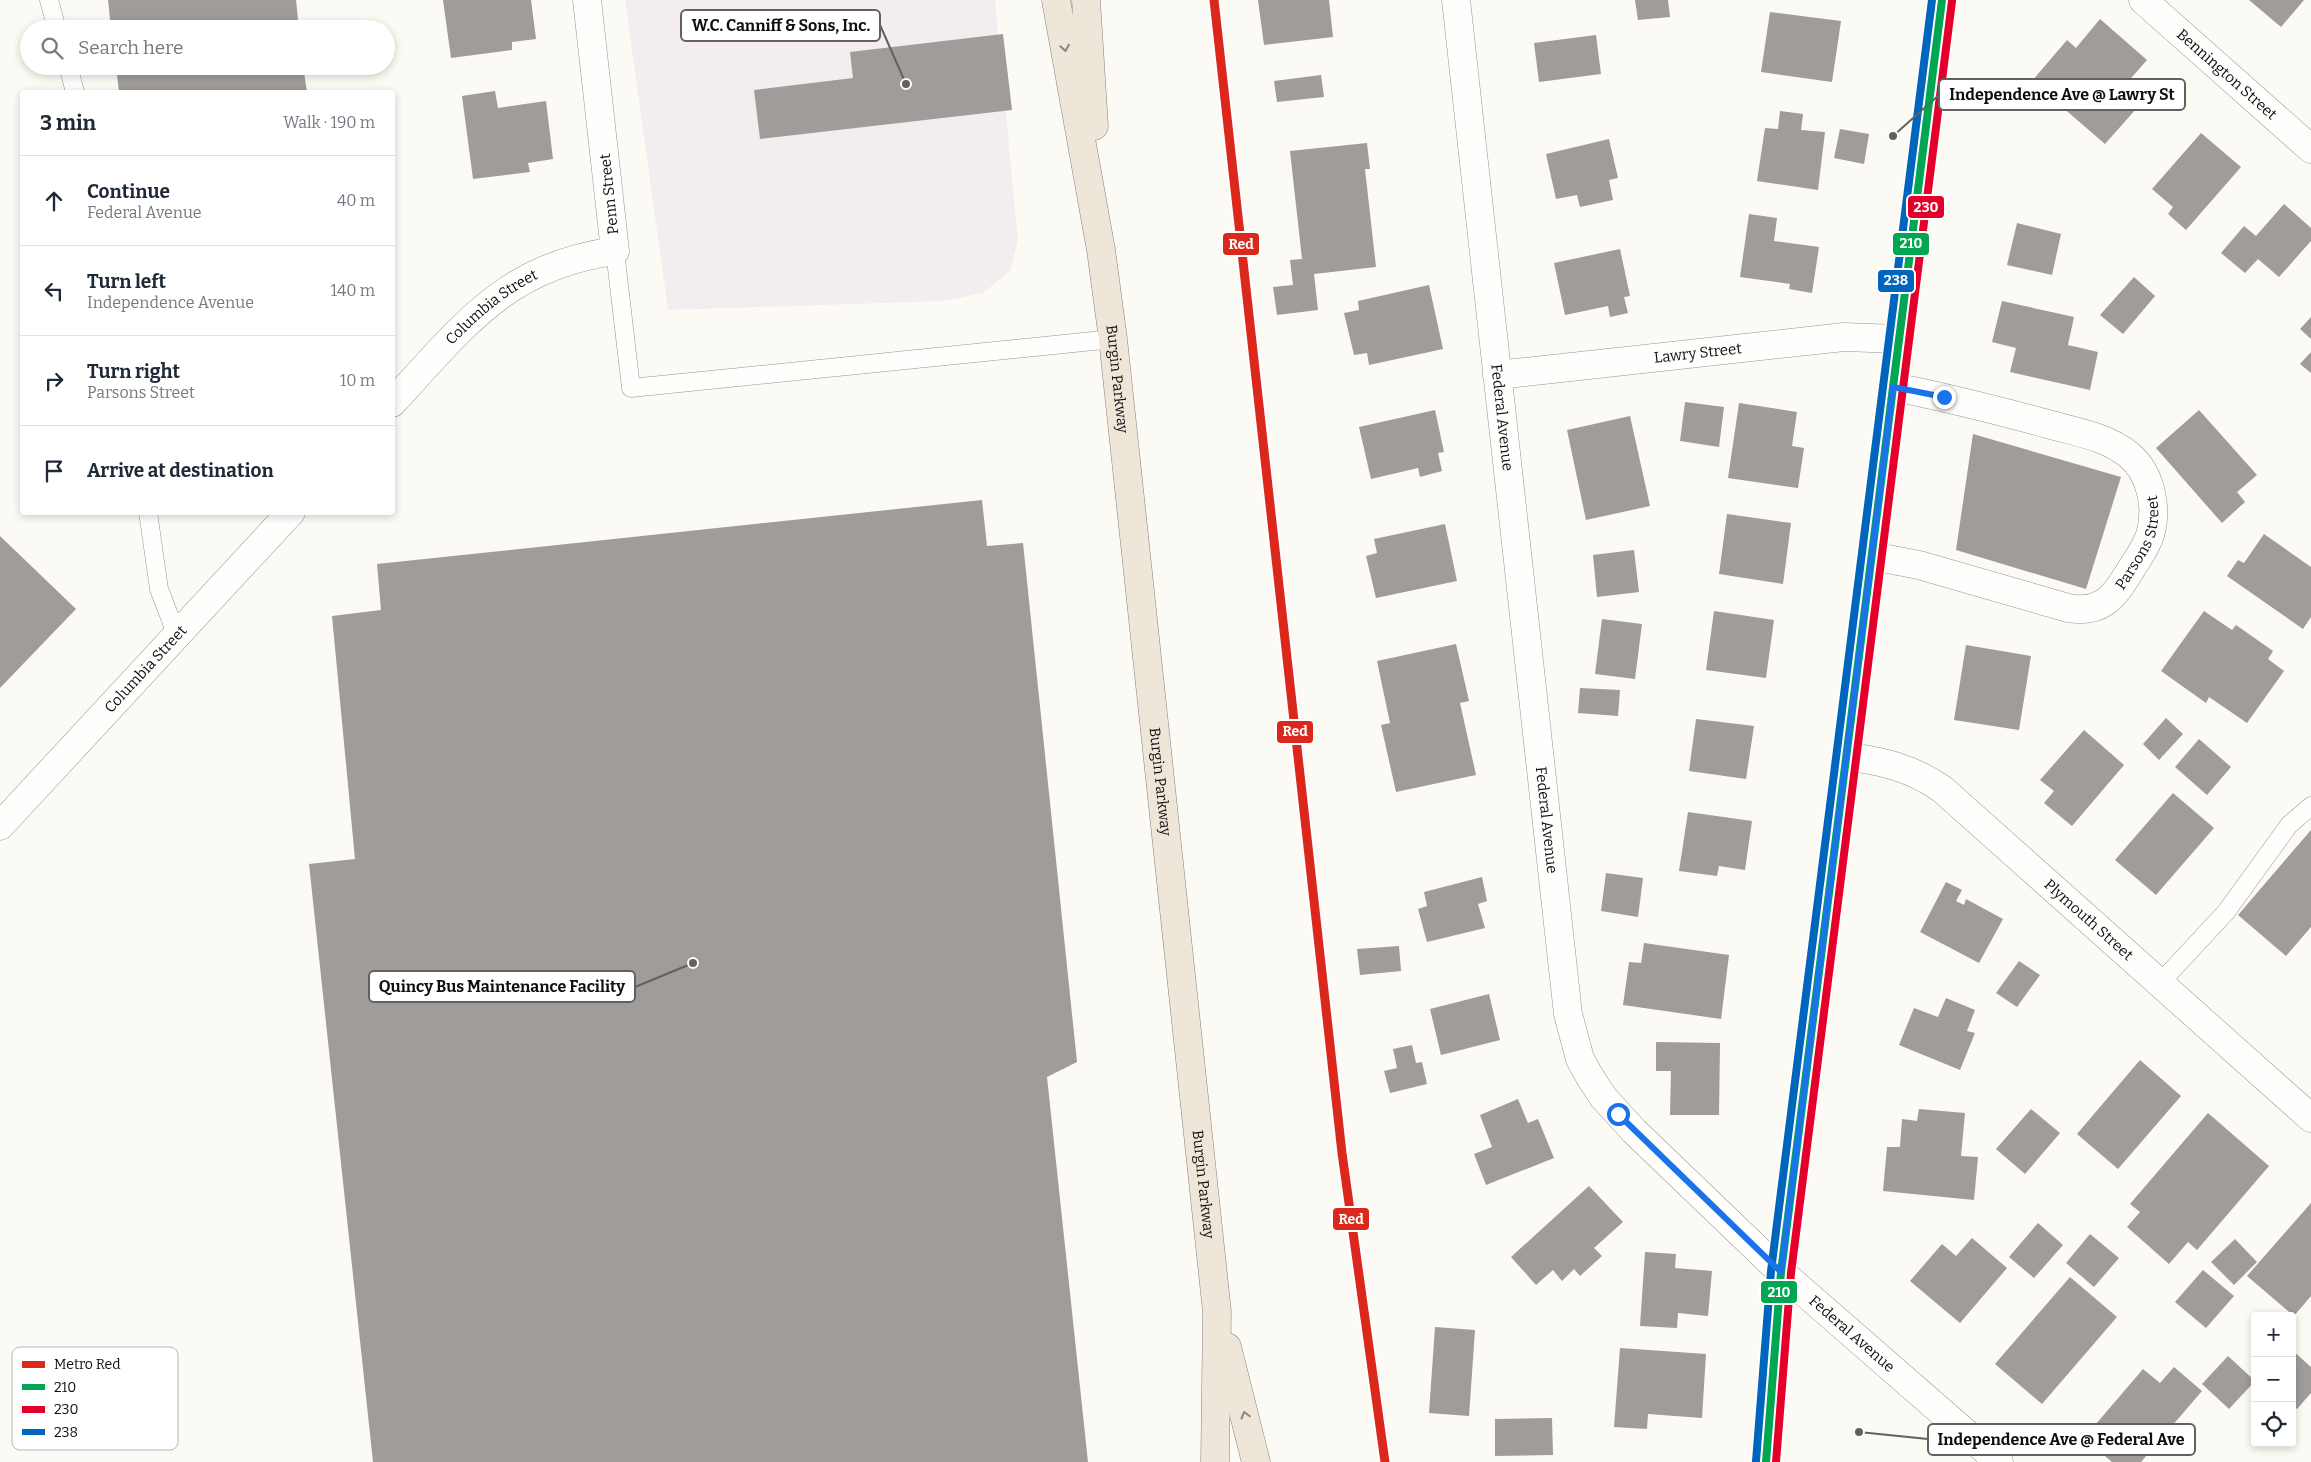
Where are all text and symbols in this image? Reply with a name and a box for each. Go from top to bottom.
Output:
callout: W.C. Canniff & Sons, Inc. [681,10,880,41]
text: W.C. Canniff & Sons, Inc. [692,16,870,35]
search box [20,20,395,75]
street label: Bennington Street [2173,25,2281,124]
icon: search [38,34,66,62]
text: Search here [78,36,183,59]
one-way arrow [1059,44,1069,52]
callout: Independence Ave @ Lawry St [1939,79,2185,110]
text: Independence Ave @ Lawry St [1949,85,2175,104]
text: 3 min [40,110,96,136]
text: Walk · 190 m [283,113,375,132]
street label: Penn Street [596,152,622,235]
text: Continue [87,180,170,203]
icon: ahead [40,187,68,215]
text: 40 m [337,191,375,210]
line badge: 230 [1907,195,1945,219]
text: 230 [1914,199,1939,216]
text: Federal Avenue [87,203,202,222]
line badge: Red [1222,232,1260,256]
line badge: 210 [1892,232,1930,256]
text: 210 [1900,235,1923,252]
text: Red [1228,236,1254,253]
street label: Columbia Street [442,265,541,348]
line badge: 238 [1877,269,1915,293]
text: Turn left [87,270,166,293]
text: 238 [1884,272,1908,289]
icon: left [40,277,68,305]
text: 140 m [330,281,375,300]
text: Independence Avenue [87,293,254,312]
street label: Burgin Parkway [1102,324,1132,434]
street label: Lawry Street [1653,339,1743,367]
text: Turn right [87,360,180,383]
street label: Federal Avenue [1487,363,1517,472]
icon: right [40,367,68,395]
text: 10 m [340,371,375,390]
text: Parsons Street [87,383,195,402]
route end [1933,386,1956,409]
icon: arrive [40,457,68,485]
text: Arrive at destination [87,459,274,482]
street label: Parsons Street [2112,494,2162,593]
street label: Columbia Street [101,621,191,716]
line badge: Red [1276,720,1314,744]
text: Red [1282,723,1308,740]
street label: Burgin Parkway [1146,726,1175,837]
street label: Federal Avenue [1532,766,1561,874]
street label: Plymouth Street [2040,875,2137,964]
callout: Quincy Bus Maintenance Facility [369,971,635,1002]
text: Quincy Bus Maintenance Facility [379,977,625,996]
route start [1607,1103,1630,1126]
street label: Burgin Parkway [1189,1129,1218,1240]
line badge: Red [1332,1207,1370,1231]
text: Red [1338,1211,1364,1228]
line badge: 210 [1760,1280,1798,1304]
text: 210 [1768,1284,1791,1301]
street label: Federal Avenue [1805,1292,1898,1376]
map controls [2251,1312,2296,1447]
button: + [2251,1312,2296,1357]
legend [12,1347,178,1450]
text: Metro Red [54,1356,121,1373]
button: − [2251,1357,2296,1402]
text: 210 [54,1379,76,1396]
text: 230 [54,1401,79,1418]
button: locate [2251,1402,2296,1447]
one-way arrow [1240,1411,1250,1419]
text: 238 [54,1424,78,1441]
callout: Independence Ave @ Federal Ave [1928,1424,2195,1455]
text: Independence Ave @ Federal Ave [1937,1430,2185,1449]

